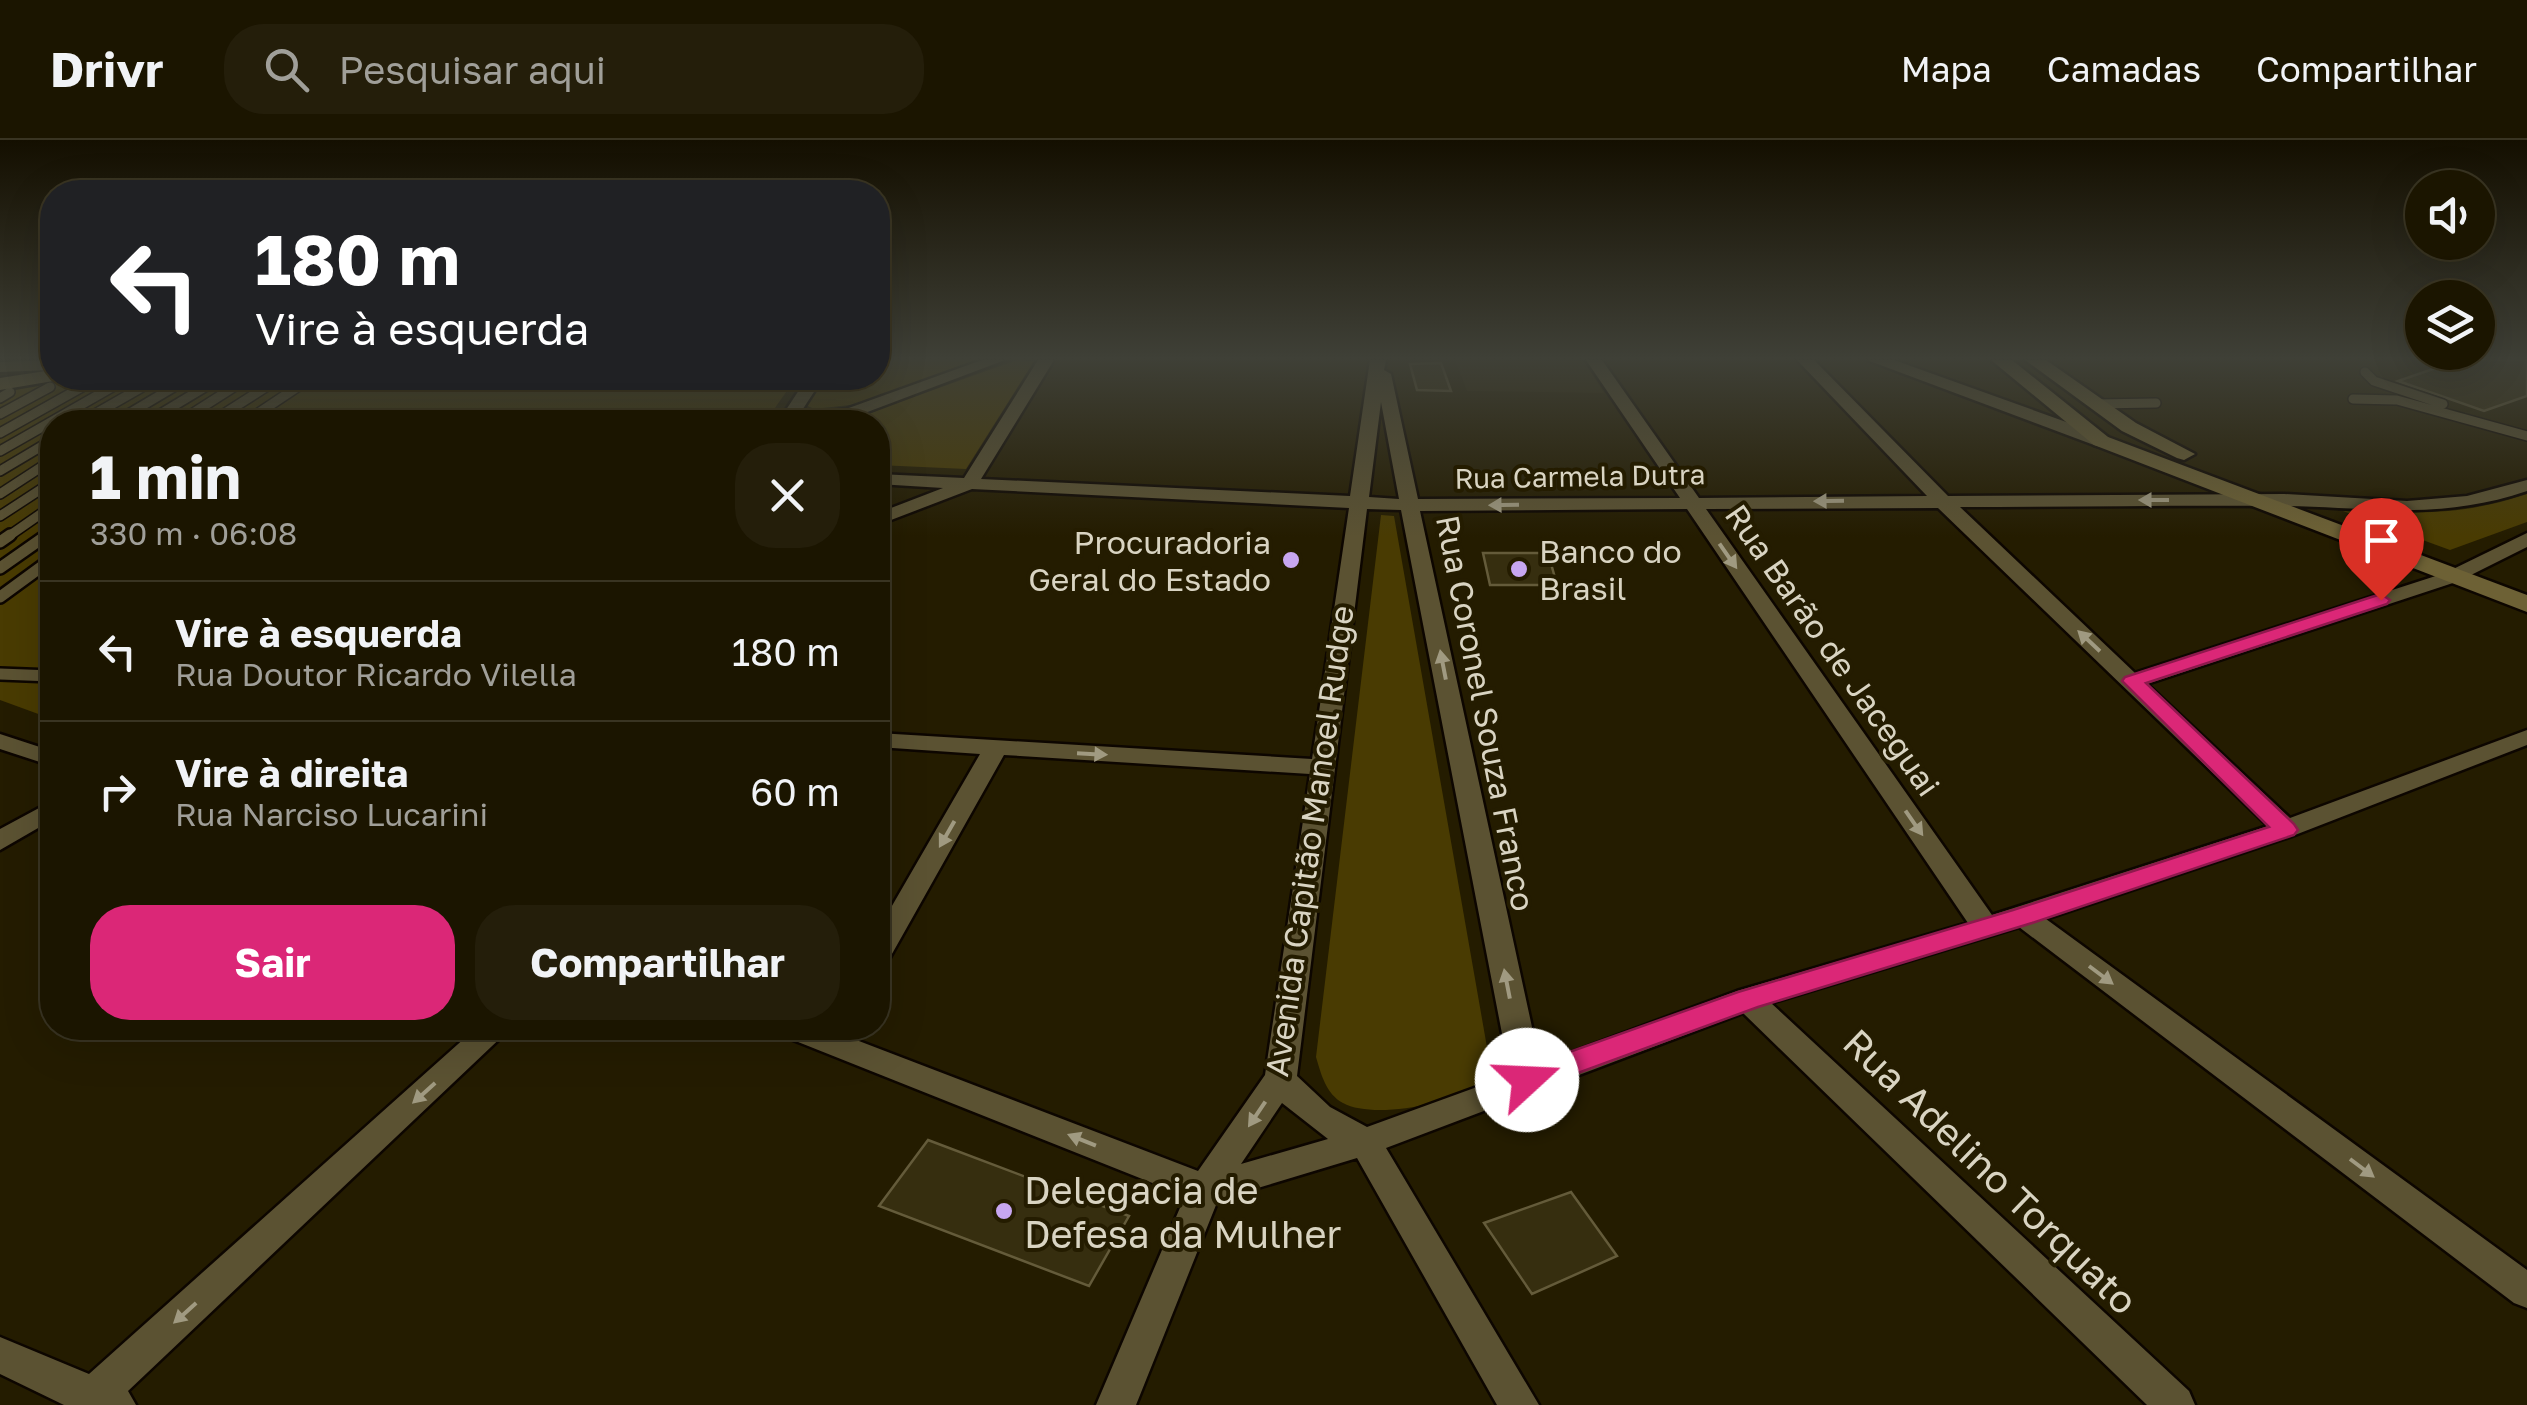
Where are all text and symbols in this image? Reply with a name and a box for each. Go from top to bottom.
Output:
search box [224,24,924,114]
text: Drivr [50,40,164,98]
icon: search [259,42,314,97]
text: Pesquisar aqui [339,47,606,92]
text: Mapa [1901,48,1992,90]
text: Camadas [2047,48,2201,90]
text: Compartilhar [2256,48,2477,90]
map controls [2405,170,2495,370]
button: sound [2405,170,2495,260]
text: 180 m [255,216,460,300]
icon: left [90,220,220,350]
button: layers [2405,280,2495,370]
text: Vire à esquerda [255,301,590,355]
text: 1 min [90,440,241,512]
button: close [735,443,840,548]
street label: Rua Carmela Dutra [1454,457,1706,495]
one-way arrow [2137,492,2169,508]
one-way arrow [1812,493,1844,509]
one-way arrow [1487,497,1519,513]
street label: Rua Barão de Jaceguai [1718,497,1948,803]
pin [2339,498,2424,601]
street label: Rua Coronel Souza Franco [1429,512,1543,914]
icon: arrive [2354,513,2409,568]
text: 330 m · 06:08 [90,514,297,552]
place label: Procuradoria Geral do Estado [1028,523,1271,598]
place label: Banco do Brasil [1539,532,1682,607]
one-way arrow [1718,543,1737,570]
marker: Procuradoria Geral do Estado [1280,549,1302,571]
marker: Banco do Brasil [1508,558,1530,580]
street label: Avenida Capitão Manoel Rudge [1257,603,1361,1079]
text: Vire à esquerda [175,610,462,655]
icon: left [90,624,145,679]
text: 180 m [732,629,840,674]
one-way arrow [2078,630,2102,653]
one-way arrow [1434,649,1450,680]
text: Rua Doutor Ricardo Vilella [175,655,577,693]
one-way arrow [1077,746,1109,762]
text: Vire à direita [175,750,408,795]
icon: right [90,764,145,819]
text: 60 m [750,769,840,814]
text: Rua Narciso Lucarini [175,795,488,833]
one-way arrow [1904,809,1923,836]
one-way arrow [938,819,955,848]
button: Sair [90,905,455,1020]
button: Compartilhar [475,905,840,1020]
one-way arrow [2088,964,2114,984]
one-way arrow [1499,968,1515,999]
street label: Rua Adelino Torquato [1835,1019,2147,1323]
position arrow [1475,1028,1579,1132]
one-way arrow [412,1082,437,1104]
one-way arrow [1248,1100,1267,1127]
one-way arrow [1067,1131,1097,1147]
one-way arrow [2349,1158,2375,1178]
place label: Delegacia de Defesa da Mulher [1024,1167,1341,1256]
marker: Delegacia de Defesa da Mulher [993,1200,1015,1222]
one-way arrow [173,1301,197,1324]

